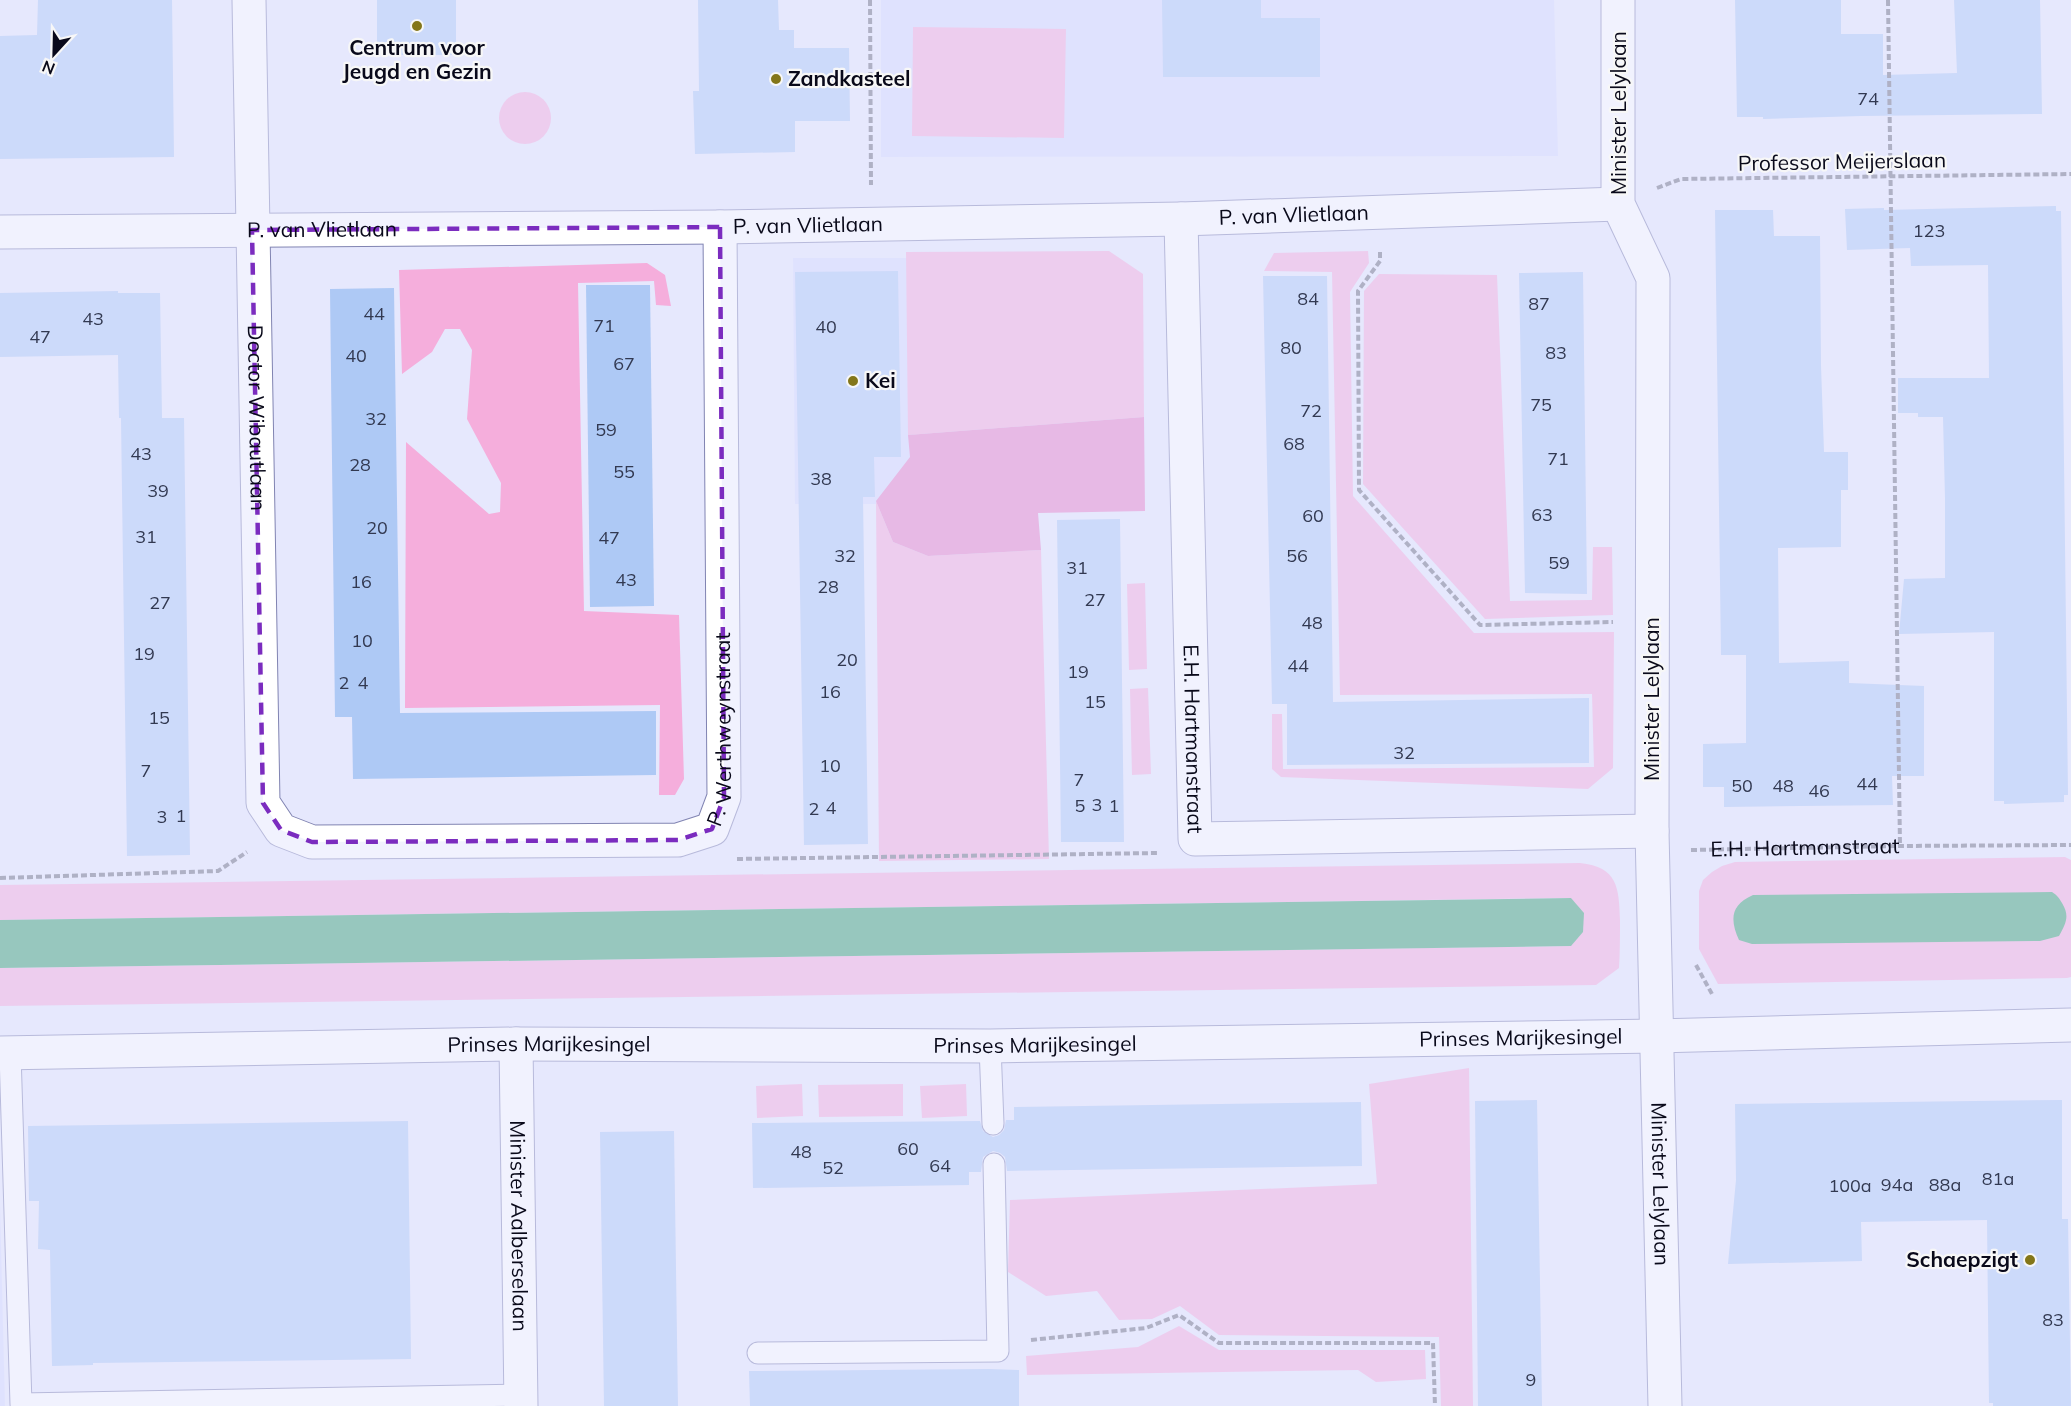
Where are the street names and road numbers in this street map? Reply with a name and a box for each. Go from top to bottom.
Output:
street label: Minister Lelylaan [1605,31,1631,195]
street label: Professor Meijerslaan [1738,146,1946,176]
street label: P. van Vlietlaan [1218,199,1369,230]
street label: P. van Vlietlaan [733,210,883,239]
street label: P. van Vlietlaan [247,215,397,242]
street label: Doctor Wibautlaan [243,325,272,511]
street label: Minister Lelylaan [1638,617,1664,781]
street label: P. Werthweynstraat [700,632,736,829]
street label: E.H. Hartmanstraat [1179,644,1209,834]
street label: E.H. Hartmanstraat [1710,832,1900,862]
street label: Prinses Marijkesingel [1419,1023,1623,1052]
street label: Prinses Marijkesingel [447,1030,651,1057]
street label: Prinses Marijkesingel [933,1030,1137,1058]
street label: Minister Lelylaan [1646,1102,1676,1266]
street label: Minister Aalberselaan [505,1120,534,1332]

